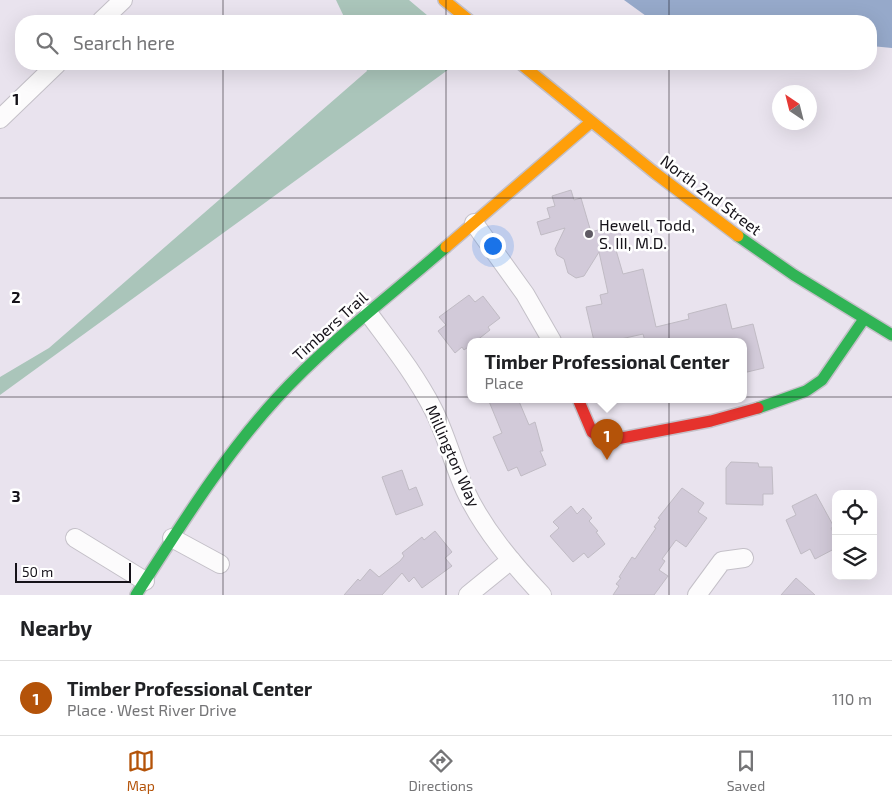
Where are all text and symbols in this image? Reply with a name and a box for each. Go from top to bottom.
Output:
search box [15,15,877,70]
icon: search [33,29,61,57]
text: Search here [73,31,175,54]
north arrow [772,85,817,130]
text: 1 [13,89,19,108]
street label: North 2nd Street [657,151,765,239]
place label: Hewell, Todd, S. III, M.D. [599,215,695,252]
marker: Hewell, Todd, S. III, M.D. [583,228,595,240]
your location [480,233,506,259]
text: 2 [11,287,21,306]
street label: Timbers Trail [288,287,371,364]
popup [467,338,747,403]
text: Timber Professional Center [484,350,730,373]
text: Place [484,373,524,392]
street label: Millington Way [422,402,485,510]
pin: 1 [591,419,623,460]
text: 3 [11,486,21,505]
map controls [832,490,877,580]
button: locate [832,490,877,535]
button: layers [832,535,877,580]
scale bar [15,560,131,583]
text: 50 m [22,563,53,580]
text: Nearby [20,615,92,640]
text: Timber Professional Center [67,677,312,700]
text: 1 [33,689,39,708]
text: 110 m [832,689,872,708]
text: Place · West River Drive [67,700,237,719]
tab: Map [127,747,155,794]
tab: Directions [409,747,473,794]
tab: Saved [727,747,765,794]

